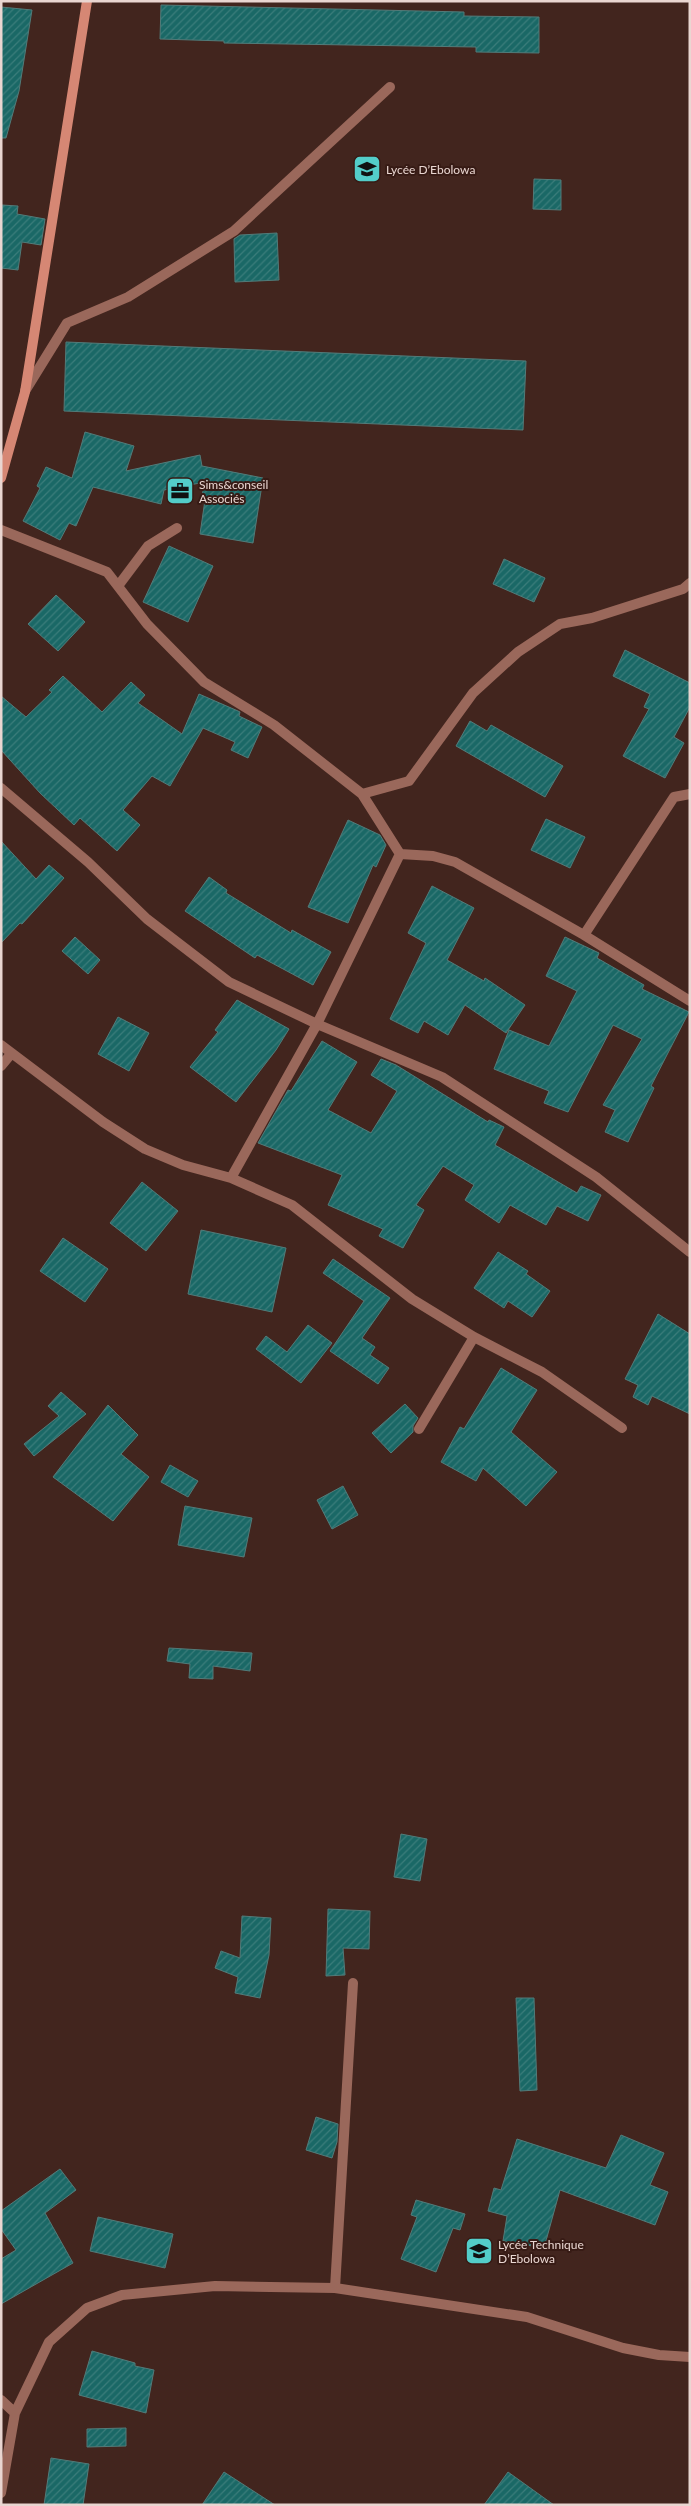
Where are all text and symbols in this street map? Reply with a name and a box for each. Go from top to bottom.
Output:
school or university icon: Lycée D’Ebolowa [352,154,382,184]
place label: Lycée D’Ebolowa [386,162,475,177]
office icon: Sims&conseil Associés [165,476,195,506]
place label: Sims&conseil Associés [199,477,268,506]
school or university icon: Lycée Technique D’Ebolowa [464,2236,494,2266]
place label: Lycée Technique D’Ebolowa [498,2237,584,2266]

